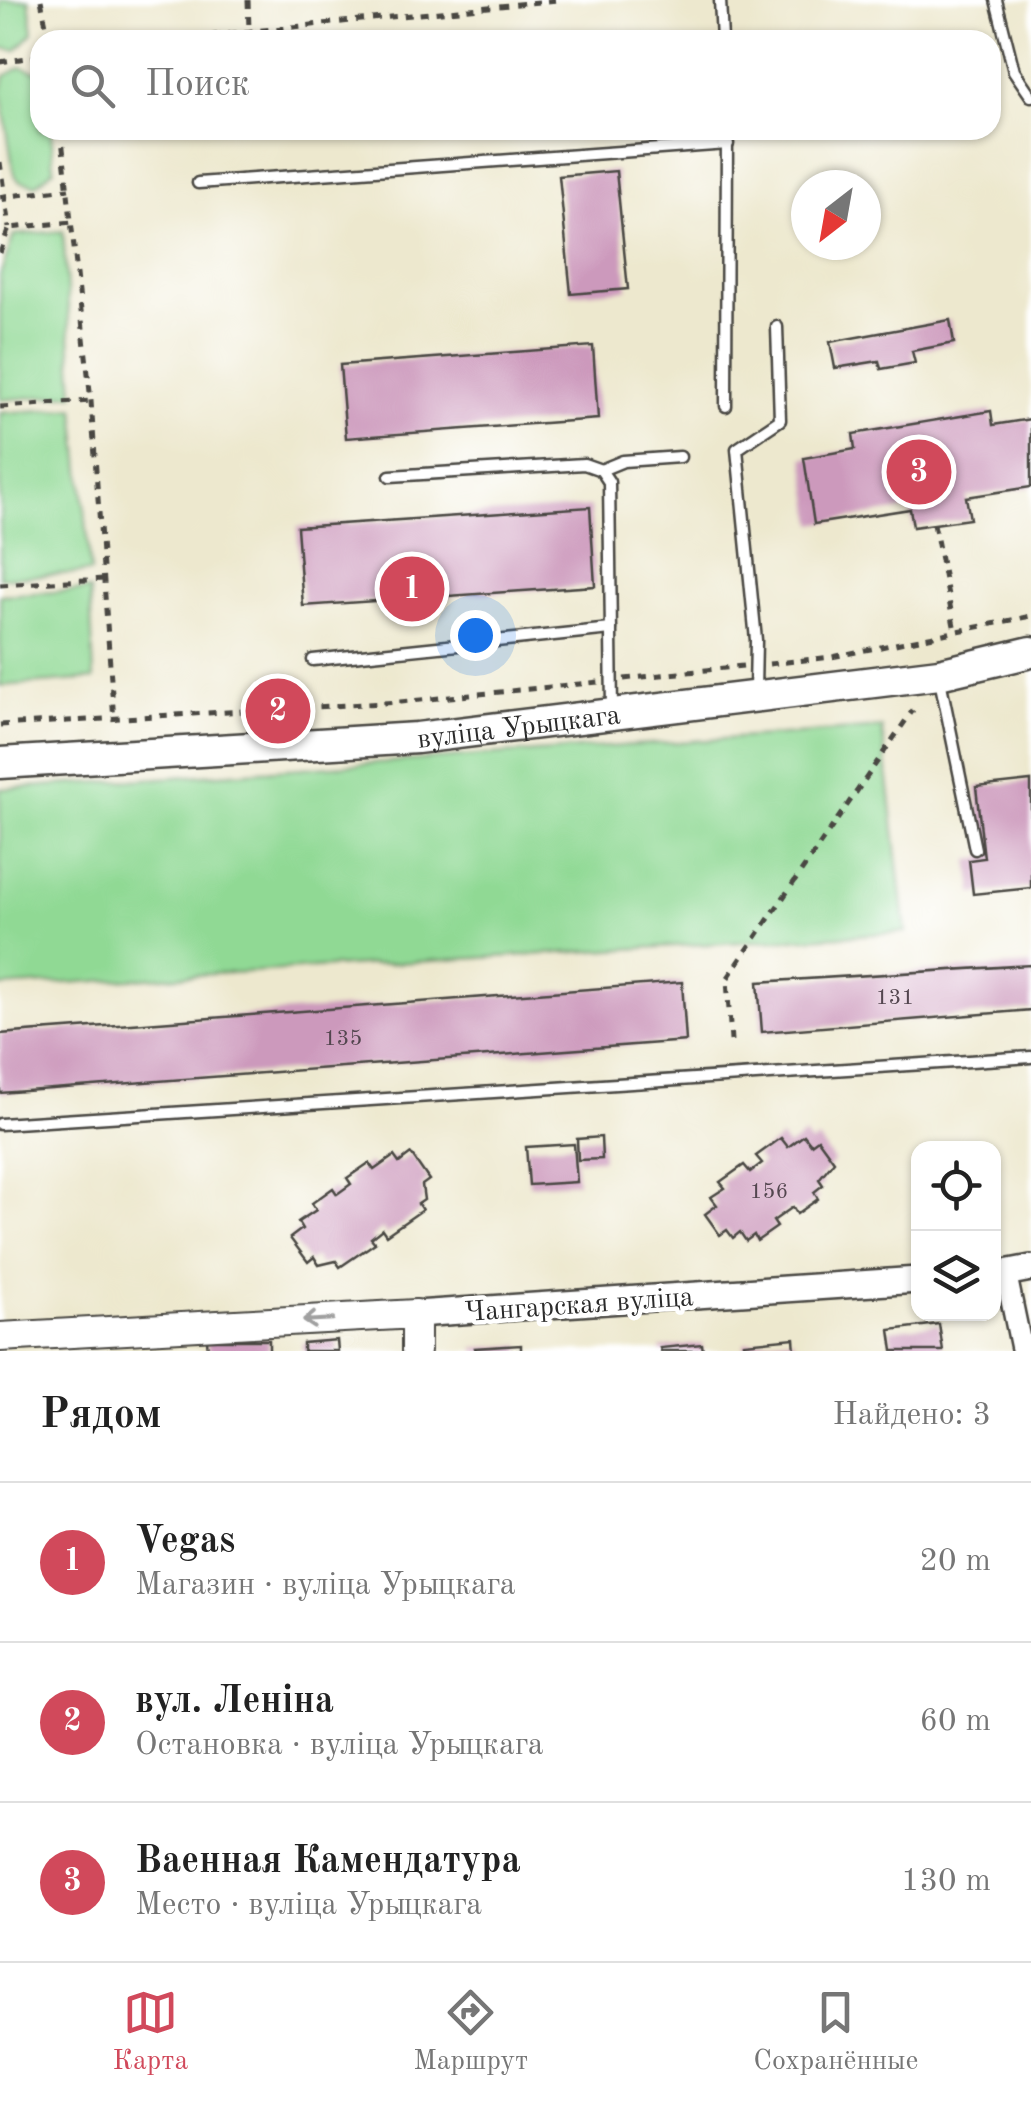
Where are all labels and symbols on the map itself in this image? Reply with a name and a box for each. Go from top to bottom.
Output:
north arrow [791,170,881,260]
pin: 3 [886,434,952,510]
pin: 1 [380,552,444,626]
your location [450,610,501,661]
pin: 2 [246,674,310,748]
street label: вуліца Урыцкага [416,702,622,755]
house number: 131 [876,987,914,1009]
house number: 135 [324,1028,362,1050]
house number: 156 [750,1181,788,1203]
street label: Чангарская вуліца [464,1284,695,1328]
one-way arrow [303,1311,335,1330]

